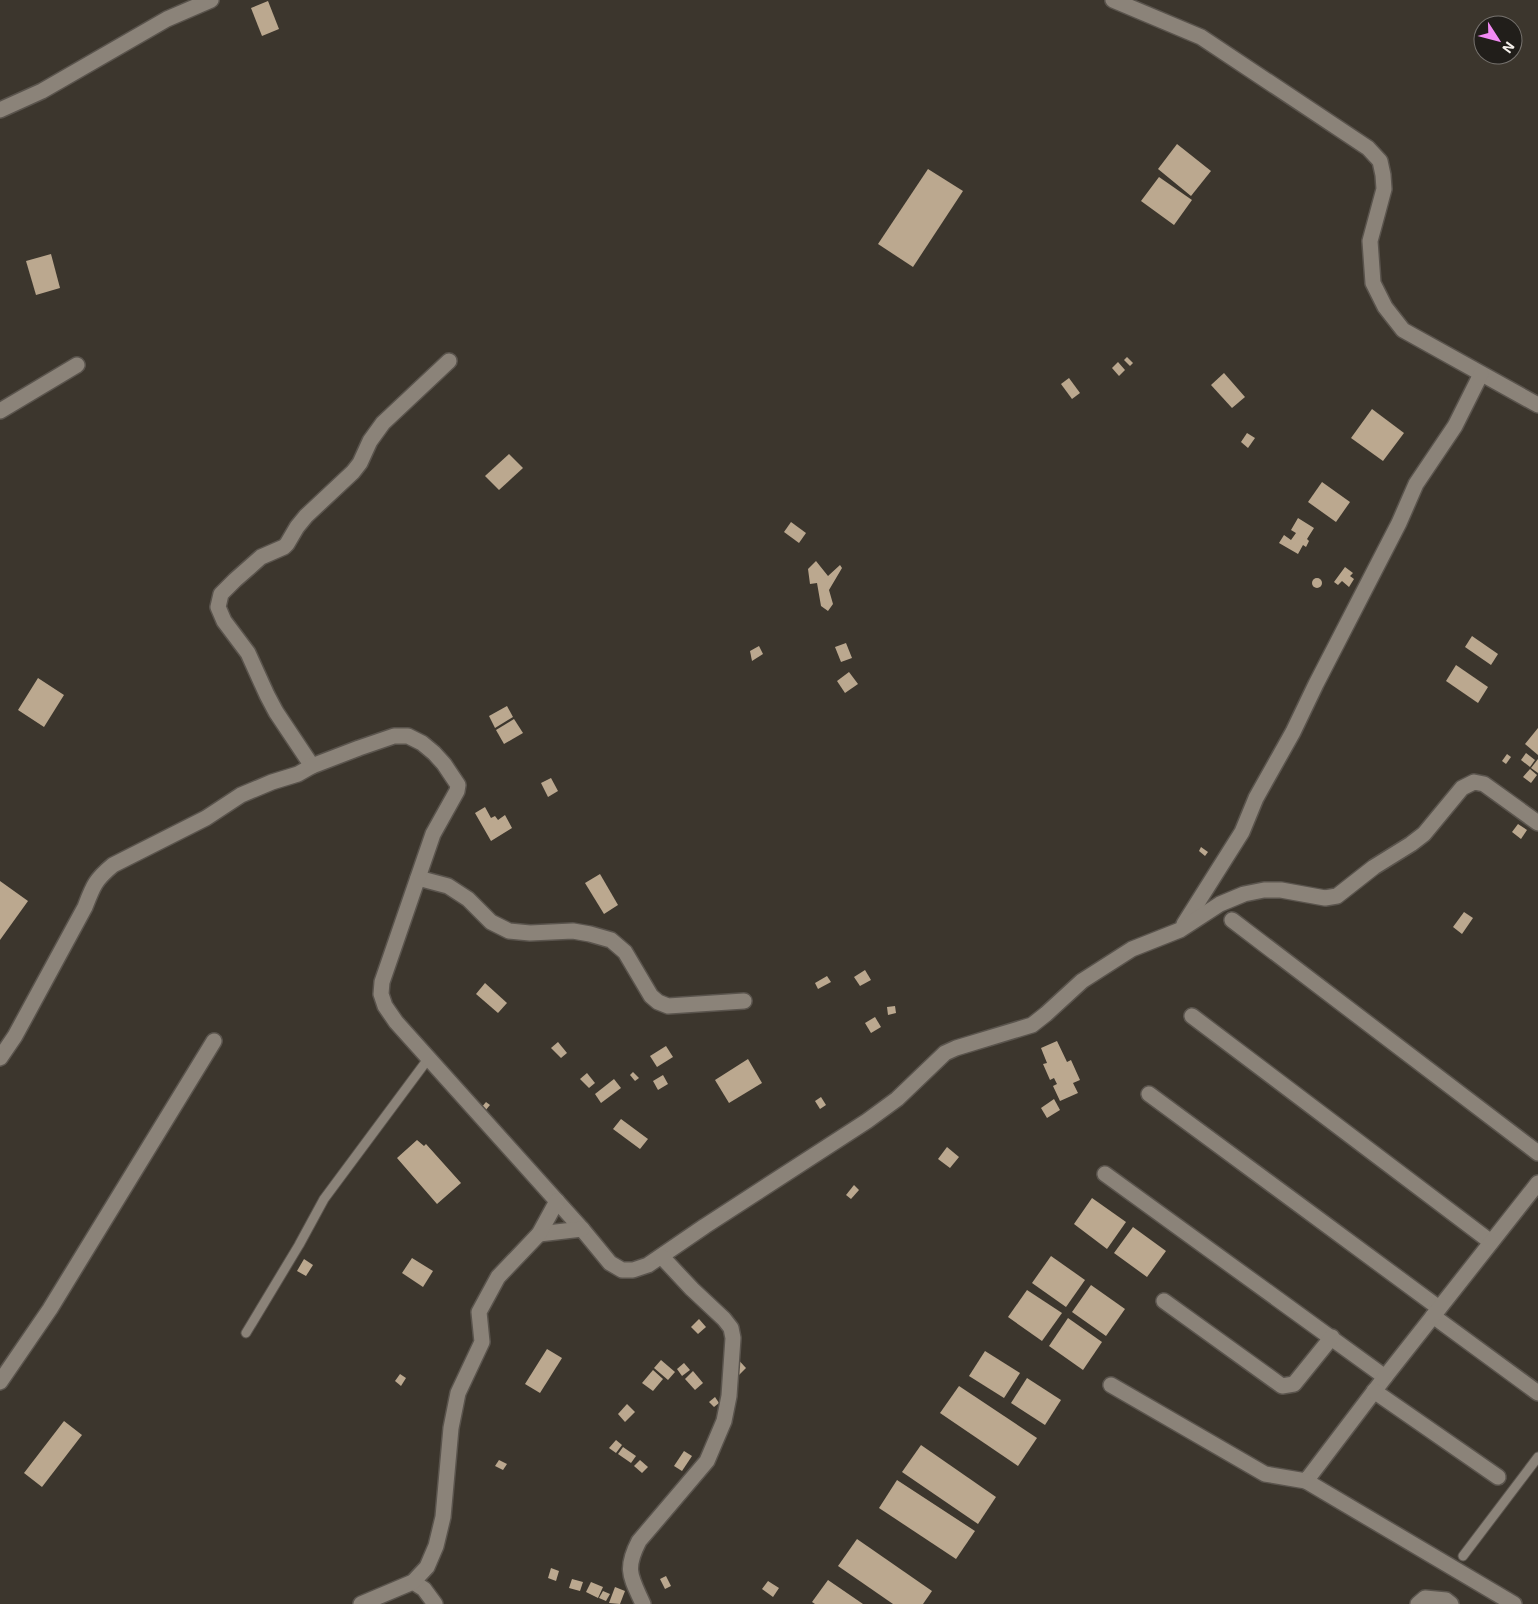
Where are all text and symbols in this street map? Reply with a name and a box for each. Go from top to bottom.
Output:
north arrow [1473,15,1523,65]
text: N [1499,39,1519,57]

